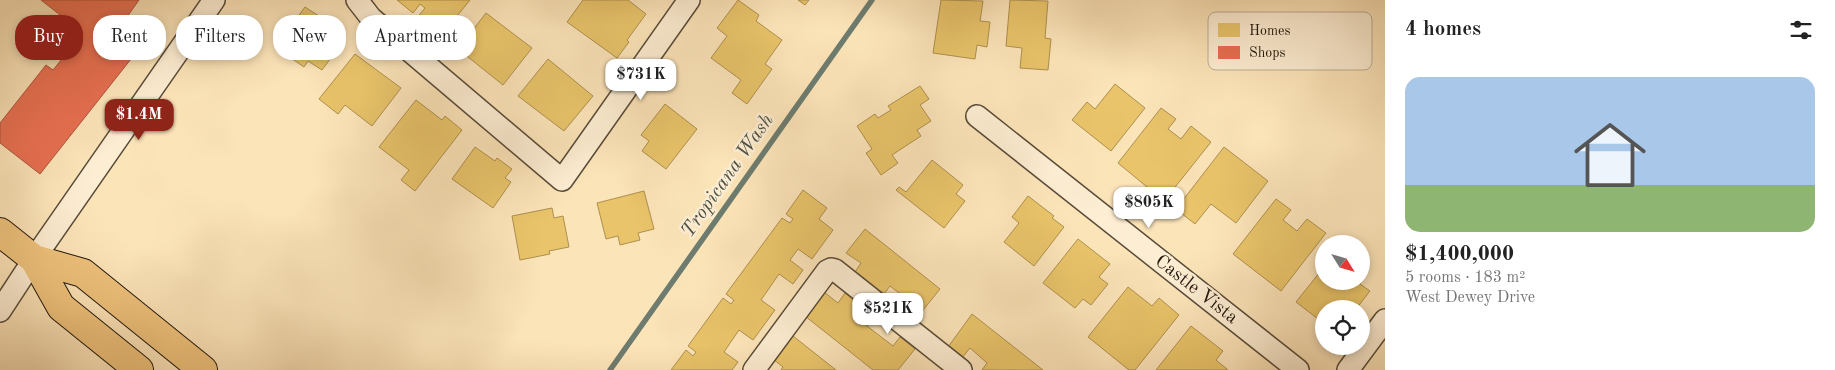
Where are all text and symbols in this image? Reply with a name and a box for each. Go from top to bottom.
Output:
legend [1208,12,1372,70]
chip: Buy [15,15,83,60]
chip: Rent [93,15,166,60]
chip: Filters [176,15,263,60]
chip: New [273,15,346,60]
chip: Apartment [356,15,476,60]
icon: filters [1787,16,1815,44]
text: 4 homes [1405,19,1481,40]
text: Homes [1249,24,1291,38]
text: Shops [1249,46,1286,60]
pin: $731K [606,58,676,101]
text: $731K [616,67,666,83]
pin: $1.4M [104,98,174,141]
text: $1.4M [116,107,162,123]
icon: home [1565,110,1655,200]
water label: Tropicana Wash [678,111,778,241]
pin: $805K [1114,186,1184,229]
text: $805K [1124,195,1174,211]
north arrow [1315,235,1370,290]
map controls [1315,235,1370,355]
text: $1,400,000 [1405,244,1514,265]
street label: Castle Vista [1151,252,1242,328]
text: 5 rooms · 183 m² [1405,270,1525,286]
text: West Dewey Drive [1405,290,1535,306]
pin: $521K [853,292,923,335]
button: locate [1315,300,1370,355]
text: $521K [863,301,913,317]

